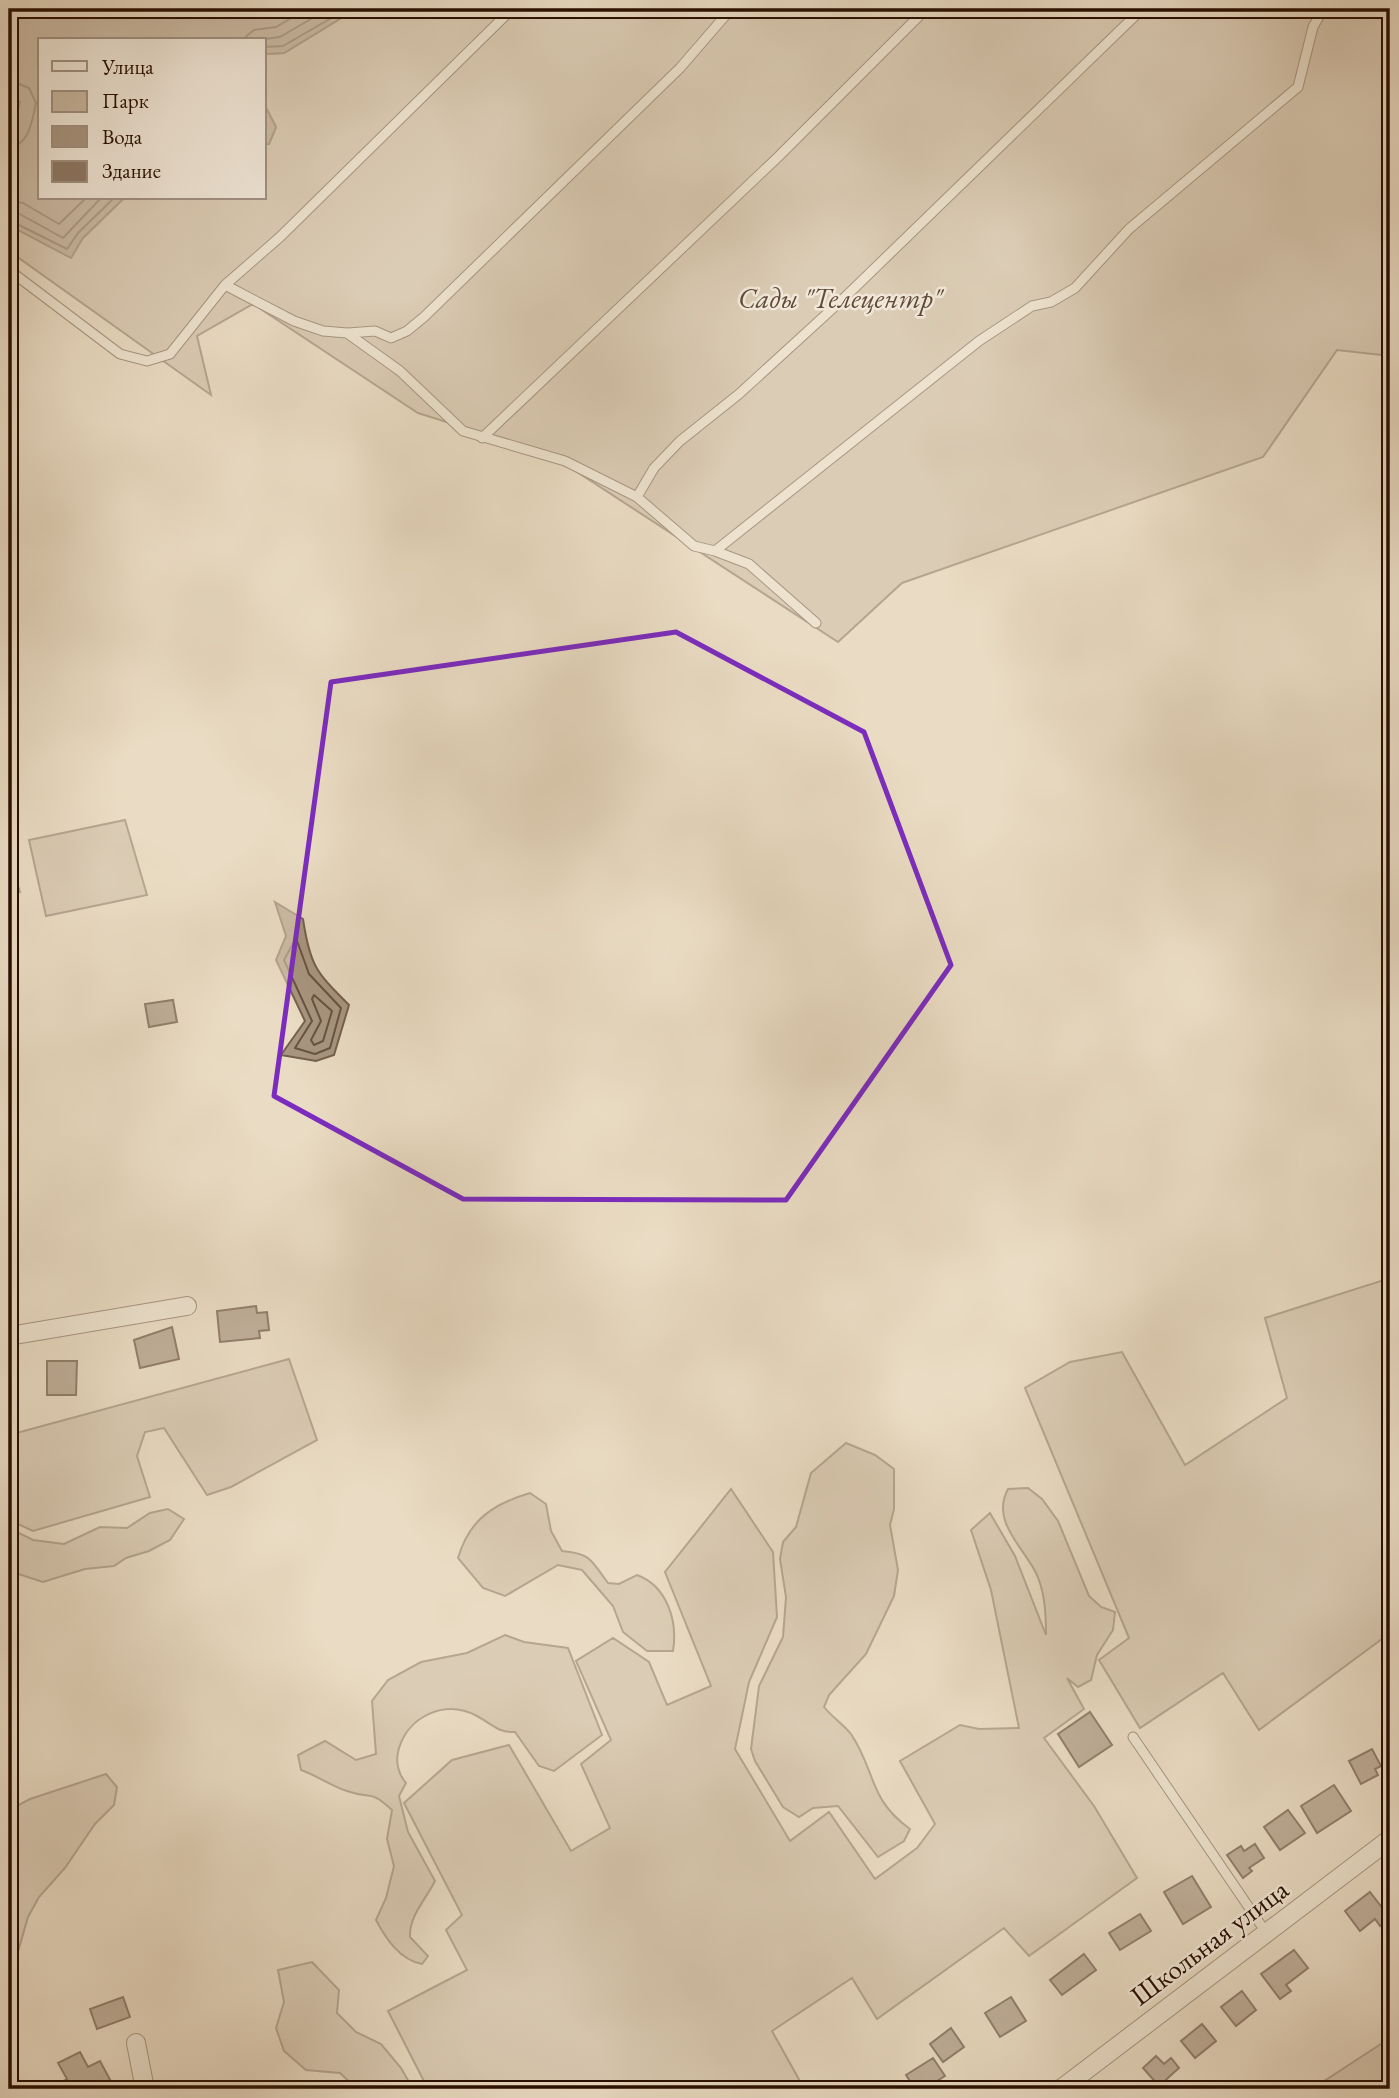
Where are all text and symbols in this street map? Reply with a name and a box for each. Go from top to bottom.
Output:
legend [38,38,266,200]
text: Улица [101,53,154,80]
text: Парк [102,87,149,114]
text: Вода [102,123,143,150]
text: Здание [102,157,161,184]
park label: Сады "Телецентр" [738,280,945,316]
street label: Школьная улица [1123,1870,1296,2013]

